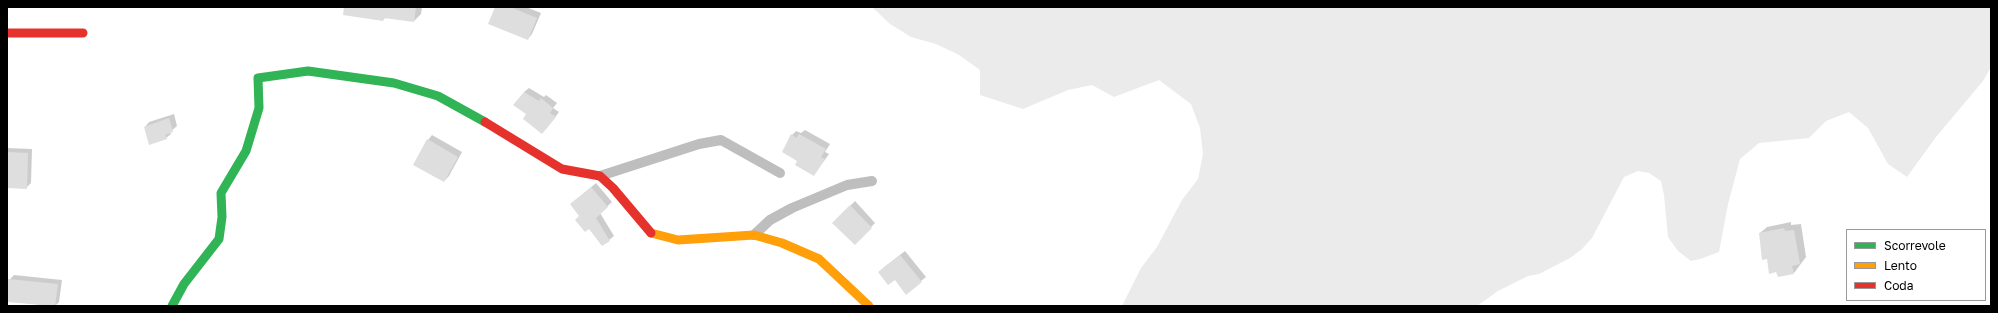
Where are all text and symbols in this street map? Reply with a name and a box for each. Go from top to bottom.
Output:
legend [1846,229,1986,301]
text: Scorrevole [1884,238,1946,253]
text: Lento [1884,258,1917,273]
text: Coda [1884,278,1914,293]

